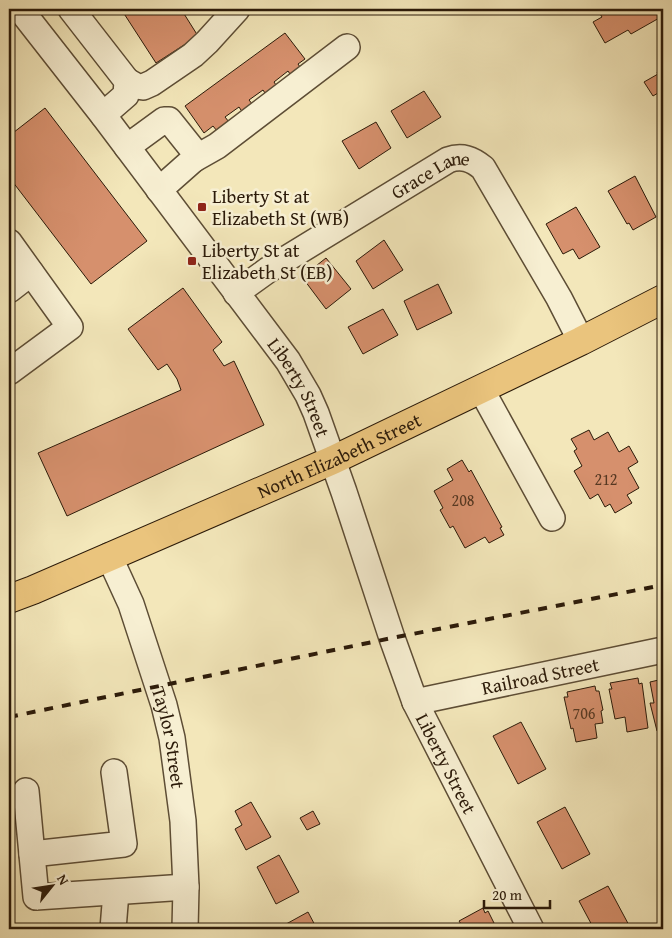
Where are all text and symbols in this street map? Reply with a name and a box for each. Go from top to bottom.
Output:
street label: Grace Lane [385,143,473,206]
place label: Liberty St at Elizabeth St (WB) [212,182,349,232]
marker: Liberty St at Elizabeth St (WB) [196,201,208,213]
place label: Liberty St at Elizabeth St (EB) [202,236,333,286]
marker: Liberty St at Elizabeth St (EB) [186,255,198,267]
street label: Liberty Street [261,332,337,441]
street label: North Elizabeth Street [253,406,426,505]
house number: 212 [594,467,618,491]
house number: 208 [451,488,475,512]
street label: Railroad Street [479,650,602,702]
street label: Taylor Street [145,683,193,790]
house number: 706 [572,701,596,725]
street label: Liberty Street [409,708,484,819]
north arrow [28,860,78,910]
text: N [52,870,75,889]
scale bar [484,878,551,910]
text: 20 m [492,884,523,905]

